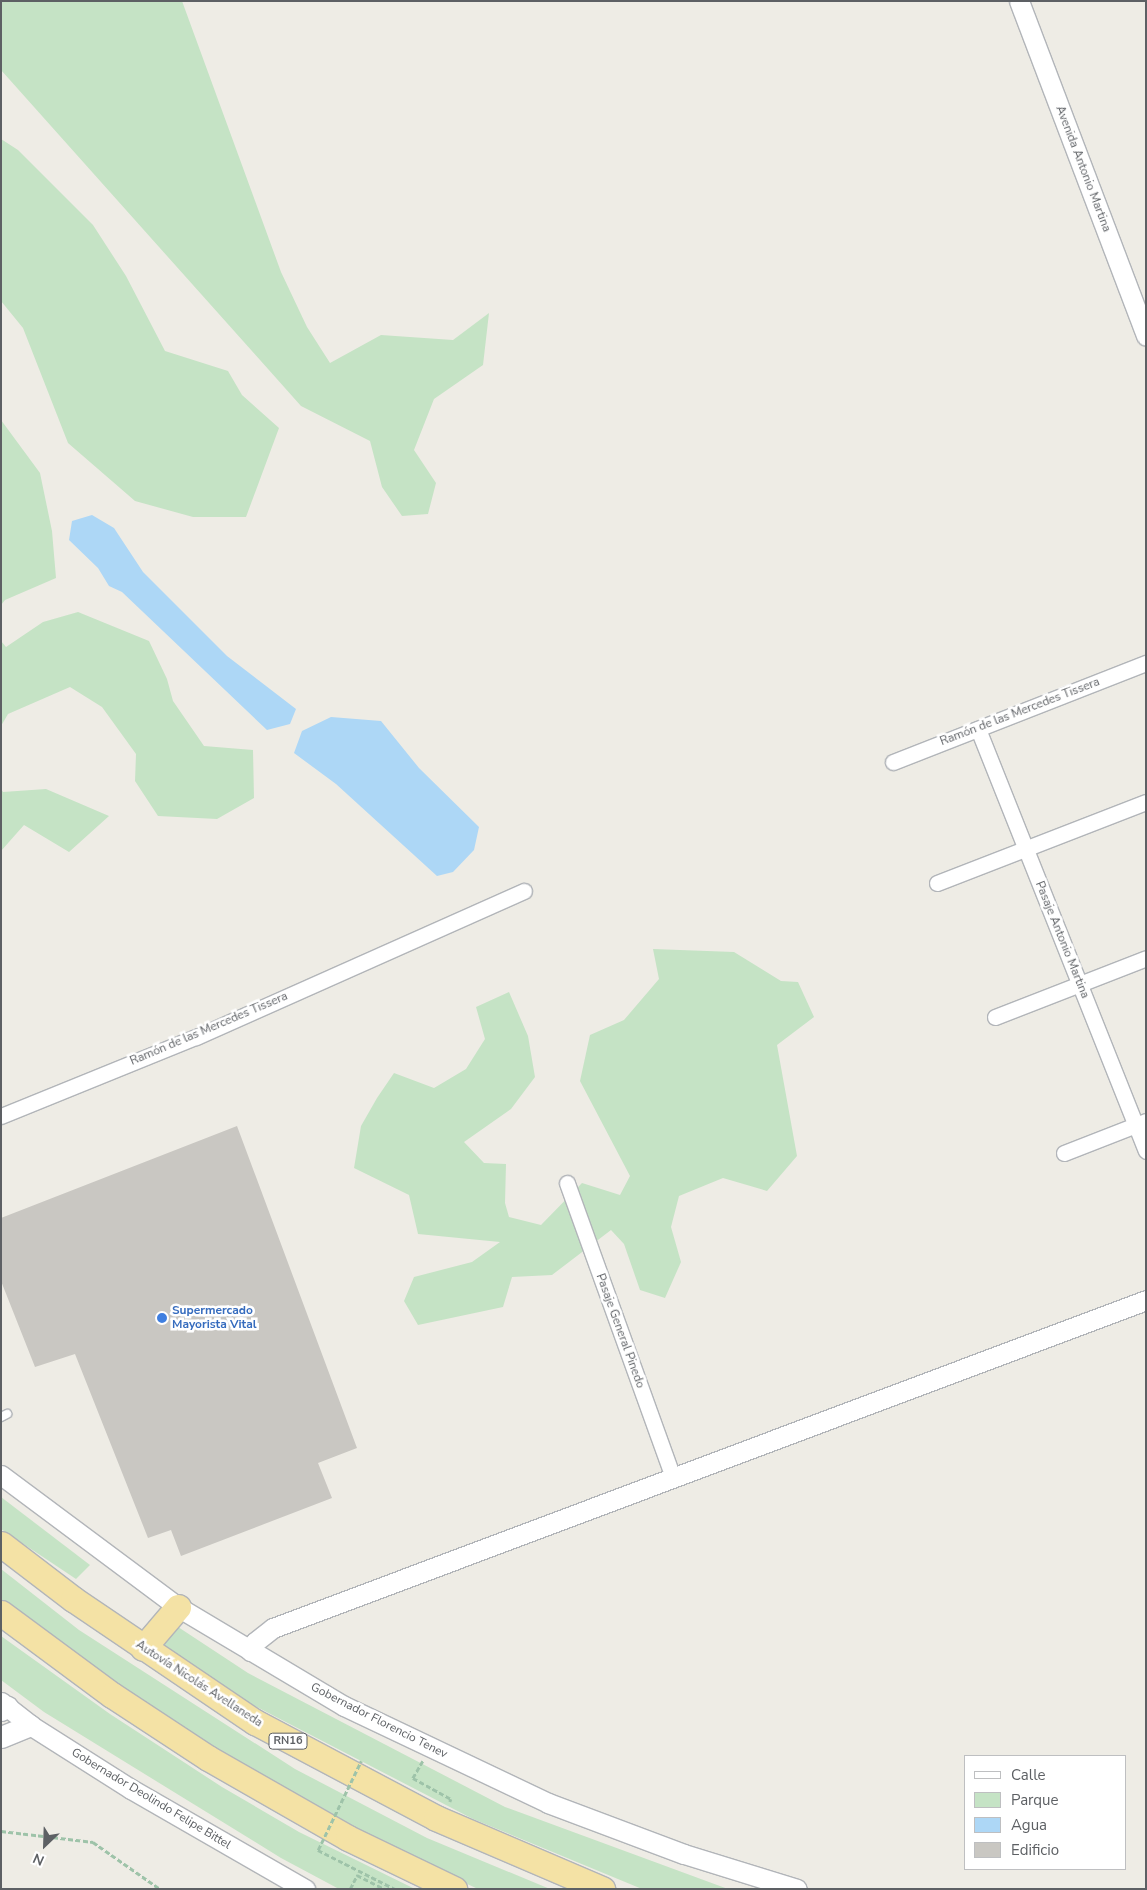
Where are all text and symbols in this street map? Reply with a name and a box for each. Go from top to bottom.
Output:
street label: Avenida Antonio Martina [1052,104,1114,234]
street label: Ramón de las Mercedes Tissera [938,675,1102,749]
street label: Pasaje Antonio Martina [1032,879,1092,1001]
street label: Ramón de las Mercedes Tissera [128,989,290,1069]
street label: Pasaje General Pinedo [593,1272,647,1390]
place label: Supermercado Mayorista Vital [172,1304,257,1332]
marker: Supermercado Mayorista Vital [156,1312,168,1324]
street label: Autovía Nicolás Avellaneda [133,1638,265,1730]
street label: Gobernador Florencio Tenev [308,1680,450,1762]
road number: RN16 [268,1732,308,1750]
street label: Gobernador Deolindo Felipe Bittel [69,1746,233,1852]
legend [964,1755,1127,1870]
text: Calle [1011,1765,1046,1785]
text: Parque [1011,1790,1059,1810]
text: Agua [1011,1815,1047,1835]
north arrow [20,1820,70,1870]
text: Edificio [1011,1840,1059,1860]
text: N [30,1848,47,1870]

